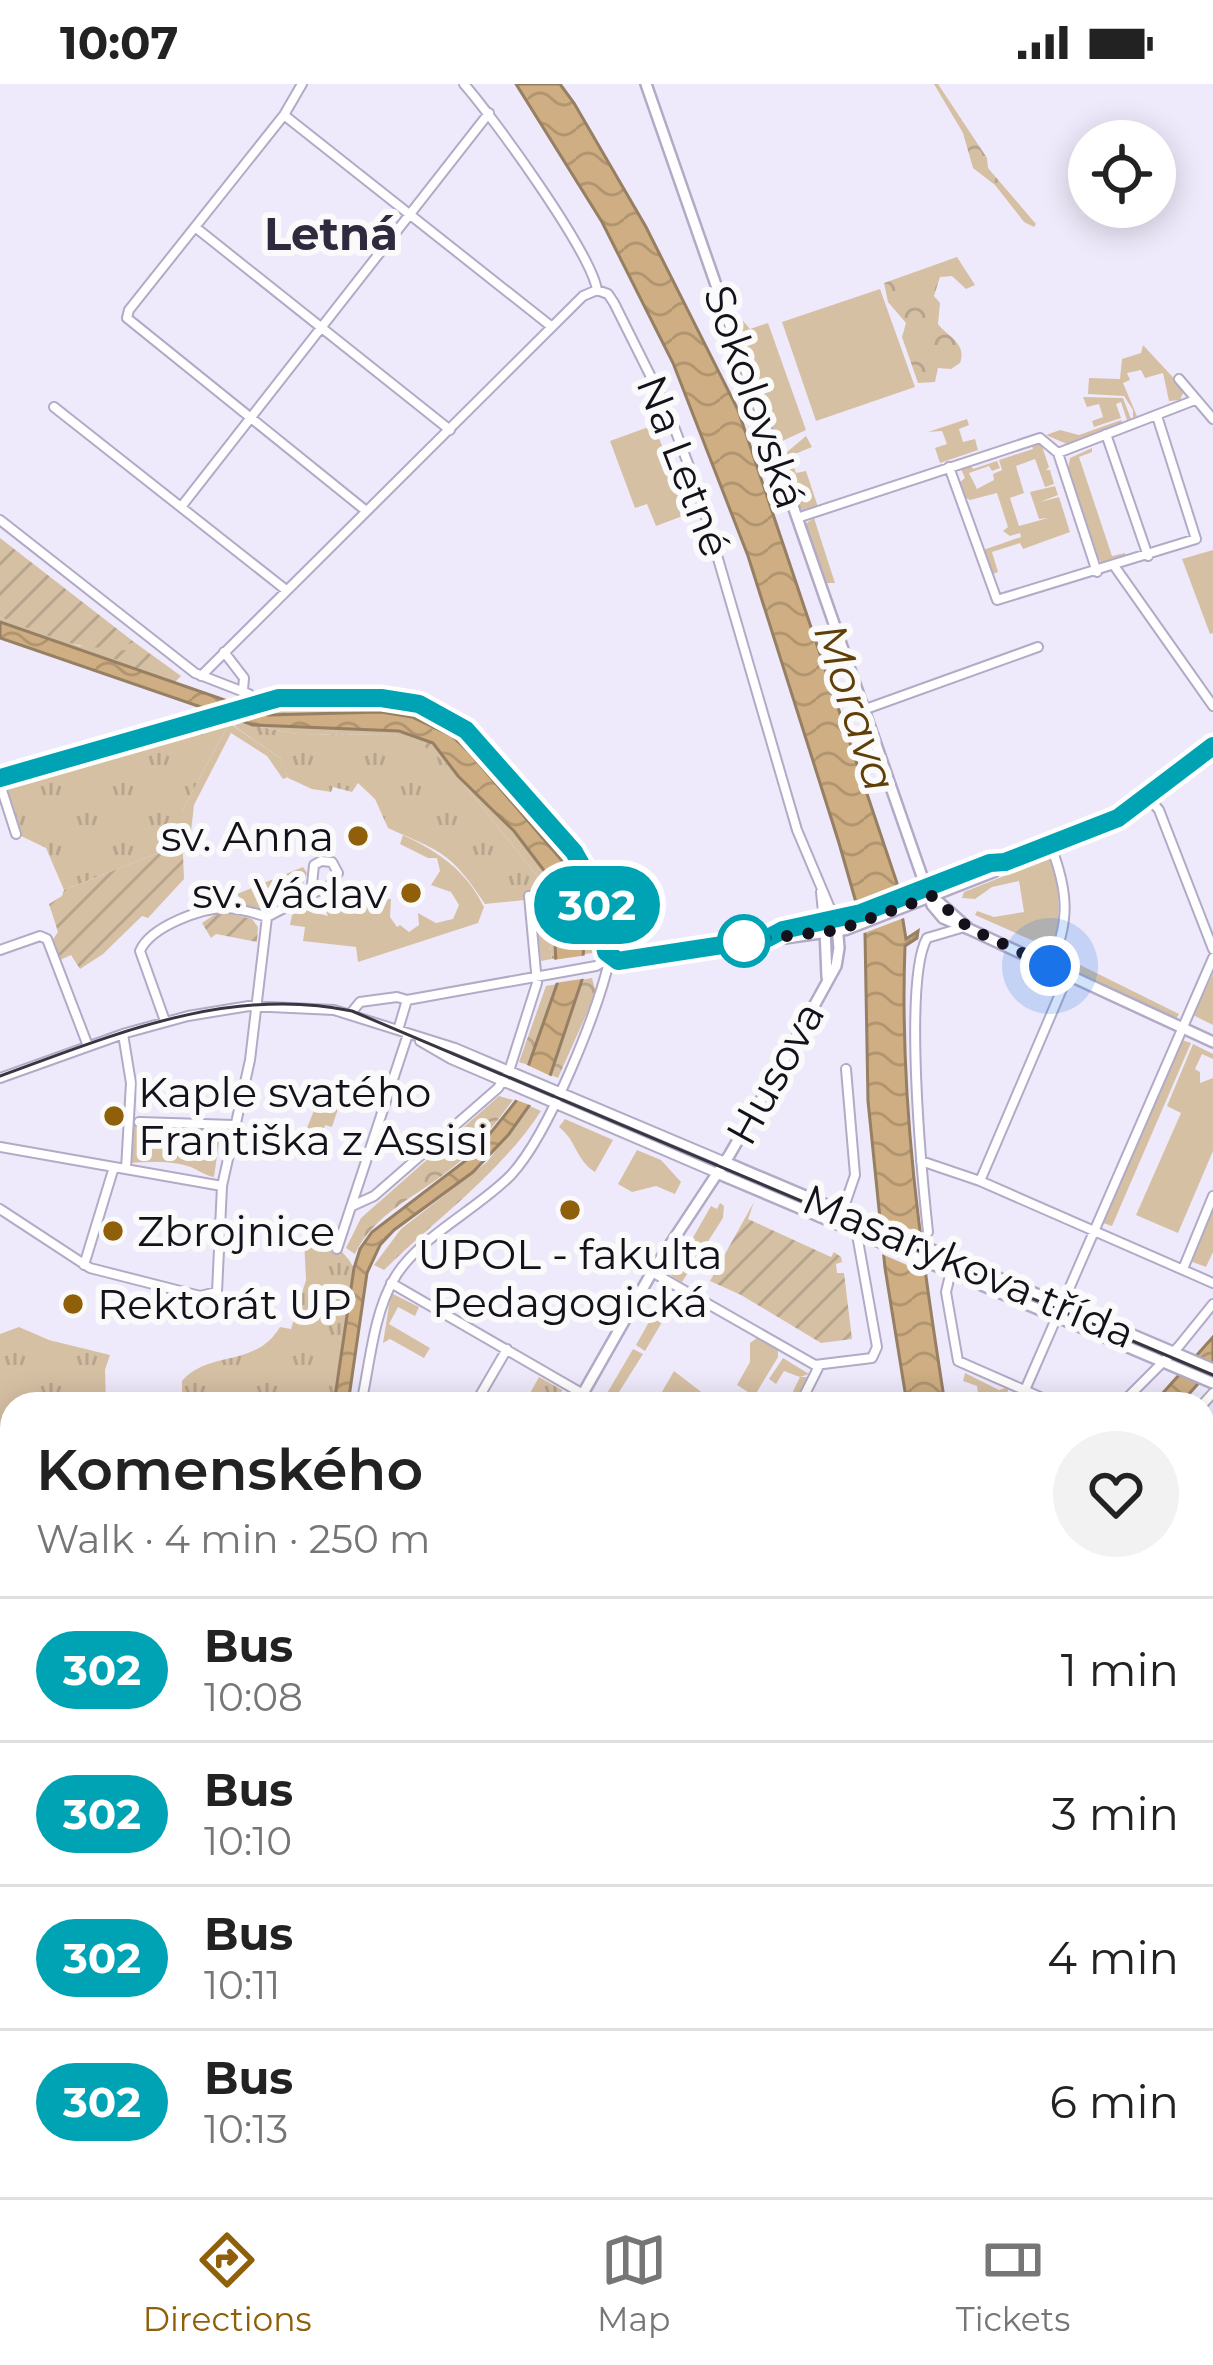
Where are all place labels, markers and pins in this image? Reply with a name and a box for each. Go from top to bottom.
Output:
place label: sv. Anna [161,810,334,862]
marker: sv. Anna [345,823,371,849]
place label: sv. Václav [192,867,387,919]
marker: sv. Václav [398,880,424,906]
unlabelled marker [719,916,769,966]
place label: Kaple svatého Františka z Assisi [138,1066,488,1166]
marker: Kaple svatého Františka z Assisi [101,1103,127,1129]
marker: UPOL - fakulta Pedagogická [557,1197,583,1223]
place label: Zbrojnice [137,1205,335,1257]
marker: Zbrojnice [100,1218,126,1244]
place label: UPOL - fakulta Pedagogická [418,1228,722,1328]
place label: Rektorát UP [97,1278,352,1330]
marker: Rektorát UP [60,1291,86,1317]

